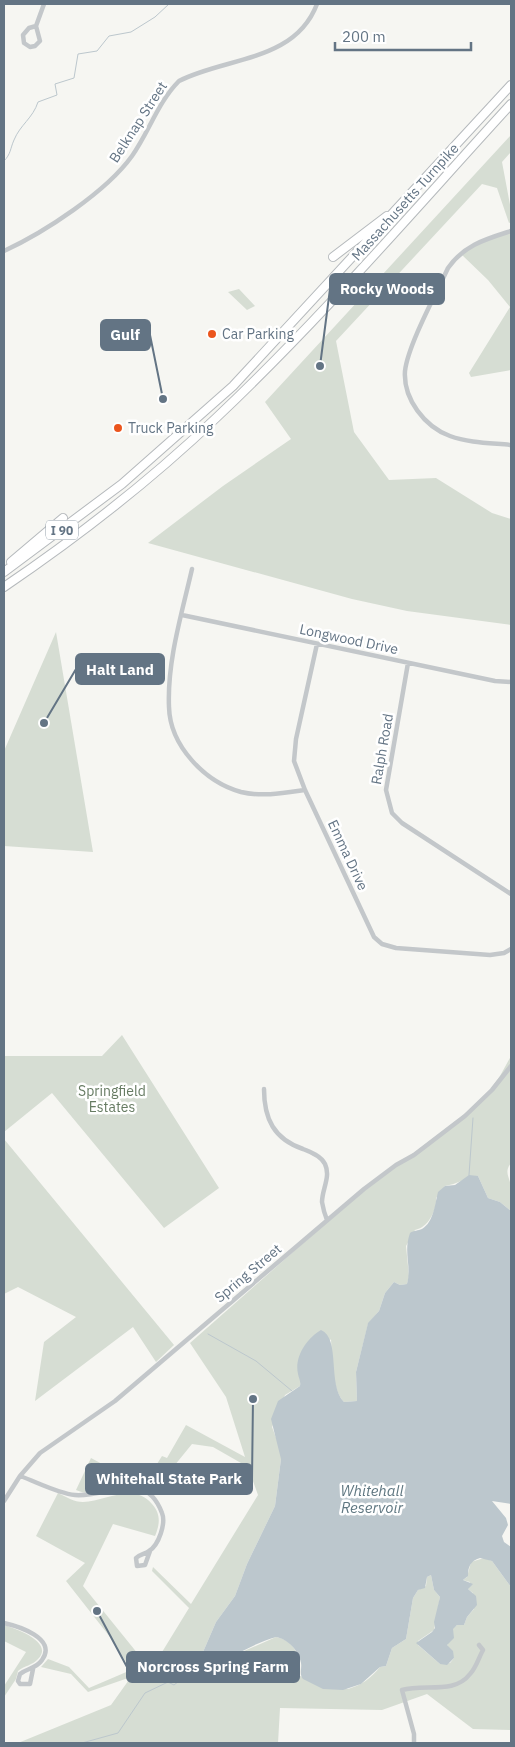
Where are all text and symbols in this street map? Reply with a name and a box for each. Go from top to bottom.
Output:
scale bar [335,20,471,52]
text: 200 m [342,27,386,46]
street label: Belknap Street [105,78,171,166]
street label: Massachusetts Turnpike [347,139,463,264]
callout: Rocky Woods [330,274,444,304]
text: Rocky Woods [340,279,434,298]
callout: Gulf [101,320,150,350]
text: Gulf [110,325,140,344]
place label: Car Parking [222,325,294,343]
marker: Car Parking [206,328,218,340]
place label: Truck Parking [128,419,214,437]
marker: Truck Parking [112,422,124,434]
road number: I 90 [46,520,78,540]
street label: Longwood Drive [298,620,400,658]
callout: Halt Land [76,654,164,684]
text: Halt Land [86,660,154,679]
street label: Ralph Road [367,712,397,786]
street label: Emma Drive [324,817,372,893]
park label: Springfield Estates [78,1082,146,1116]
street label: Spring Street [211,1240,285,1306]
callout: Whitehall State Park [86,1464,252,1494]
text: Whitehall State Park [96,1469,242,1488]
water label: Whitehall Reservoir [341,1481,403,1517]
callout: Norcross Spring Farm [127,1652,299,1682]
text: Norcross Spring Farm [137,1657,289,1676]

